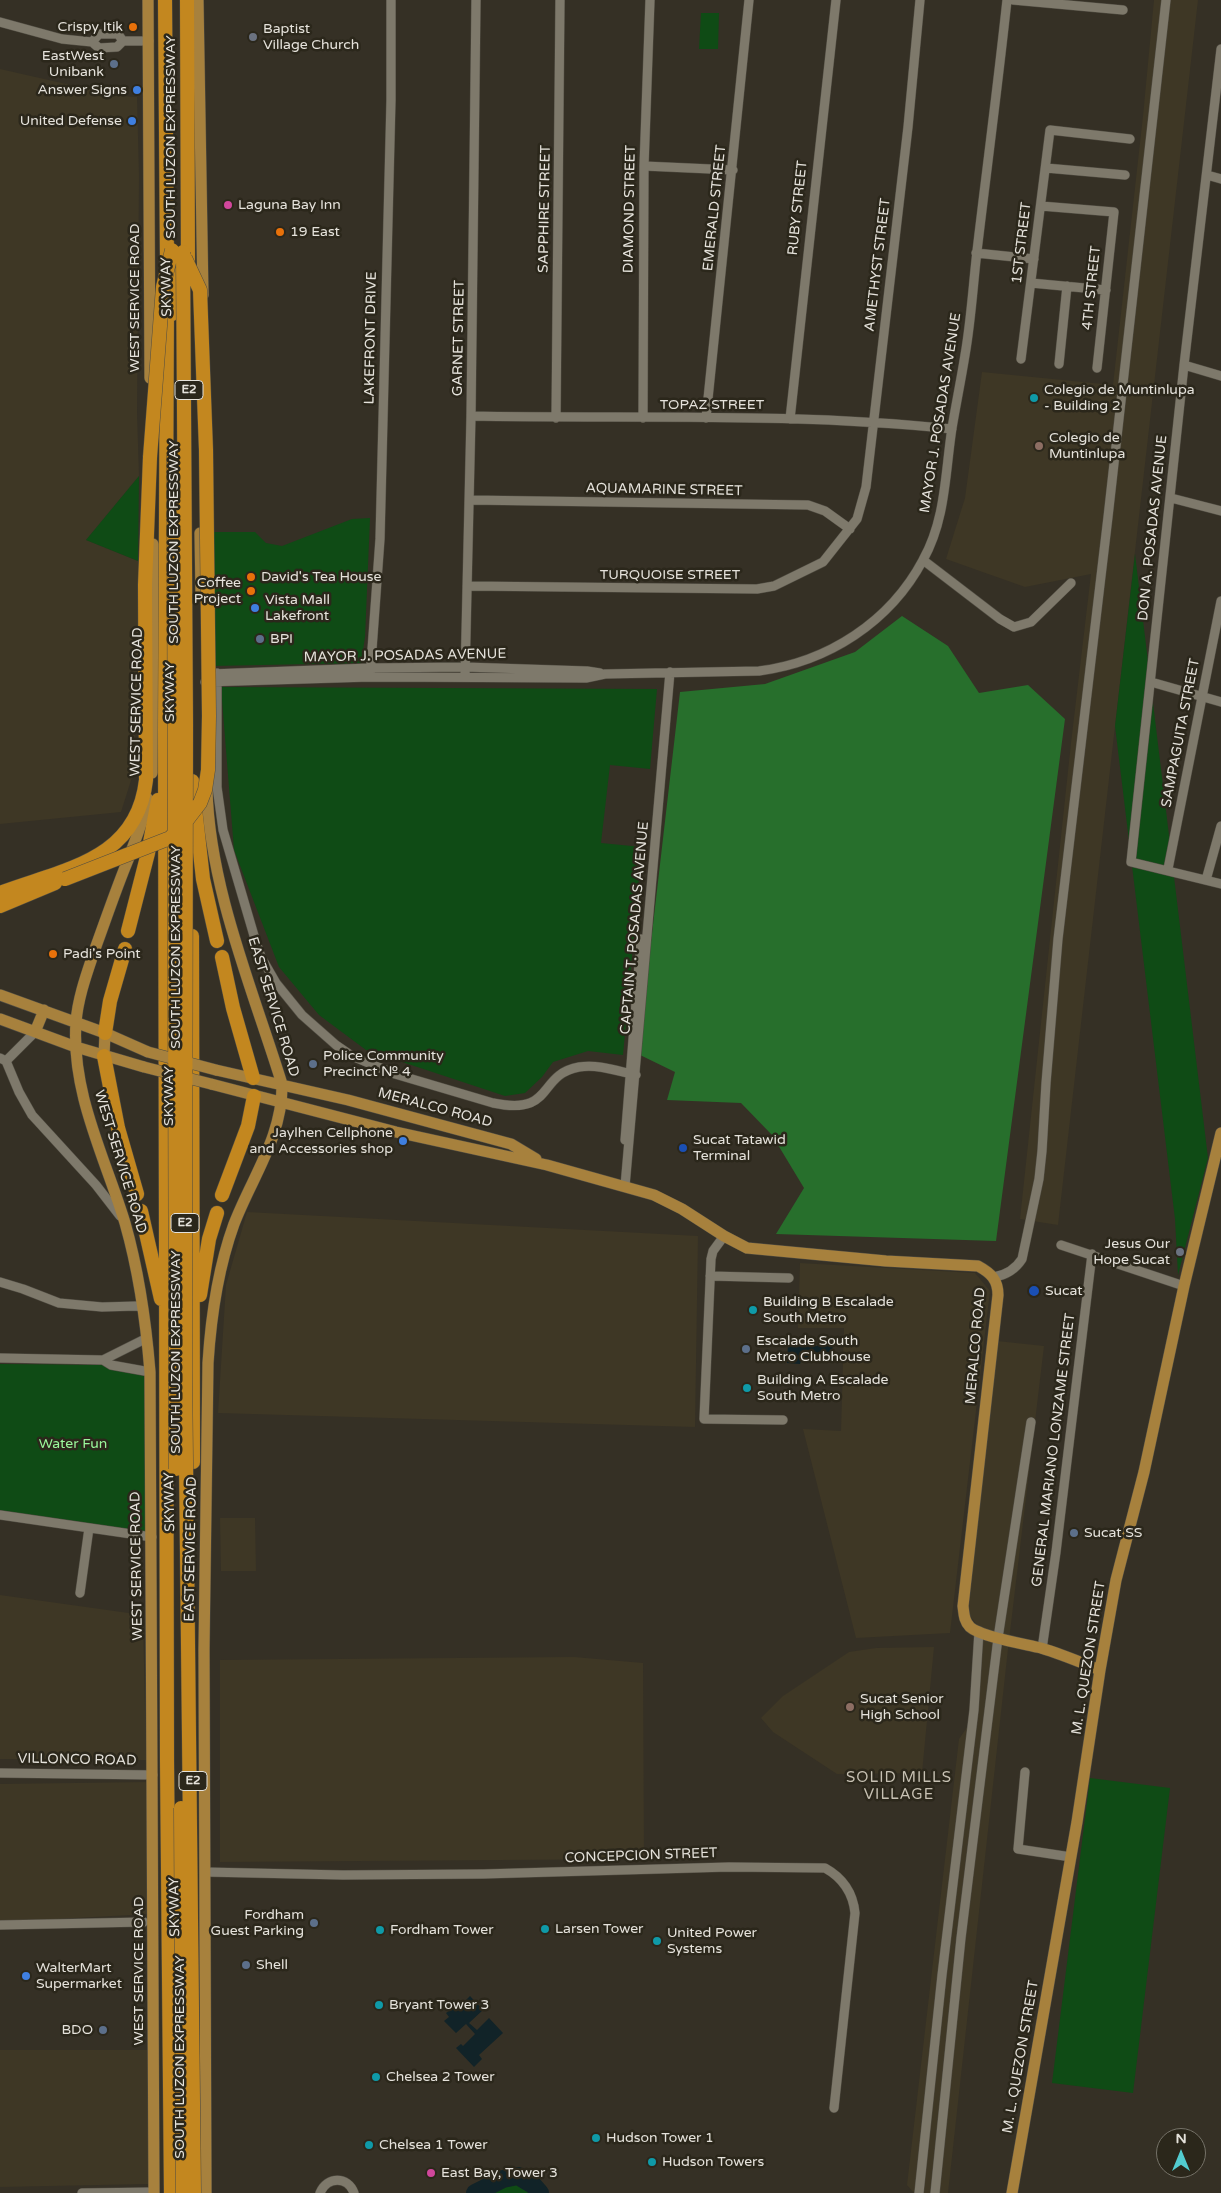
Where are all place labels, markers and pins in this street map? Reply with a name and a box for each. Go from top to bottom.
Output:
place label: Crispy Itik [58,19,123,35]
marker: Crispy Itik [127,21,139,33]
place label: Baptist Village Church [263,21,359,54]
marker: Baptist Village Church [247,31,259,43]
place label: EastWest Unibank [42,48,104,80]
marker: EastWest Unibank [108,58,120,70]
place label: Answer Signs [37,82,127,98]
marker: Answer Signs [131,84,143,96]
place label: United Defense [20,113,122,129]
marker: United Defense [126,115,138,127]
place label: Laguna Bay Inn [238,197,341,213]
marker: Laguna Bay Inn [222,199,234,211]
place label: 19 East [290,224,340,240]
marker: 19 East [274,226,286,238]
place label: Colegio de Muntinlupa - Building 2 [1044,382,1195,414]
marker: Colegio de Muntinlupa - Building 2 [1028,392,1040,404]
place label: Colegio de Muntinlupa [1049,430,1125,462]
marker: Colegio de Muntinlupa [1033,440,1045,452]
place label: David's Tea House [261,569,381,585]
marker: David's Tea House [245,571,257,583]
place label: Coffee Project [194,575,241,608]
marker: Coffee Project [245,585,257,597]
place label: Vista Mall Lakefront [265,592,330,624]
marker: Vista Mall Lakefront [249,602,261,614]
place label: BPI [270,631,293,647]
marker: BPI [254,633,266,645]
place label: Padi's Point [63,946,141,962]
marker: Padi's Point [47,948,59,960]
place label: Police Community Precinct № 4 [323,1048,444,1080]
marker: Police Community Precinct № 4 [307,1058,319,1070]
place label: Jaylhen Cellphone and Accessories shop [249,1125,393,1158]
place label: Sucat Tatawid Terminal [693,1132,786,1164]
marker: Jaylhen Cellphone and Accessories shop [397,1135,409,1147]
marker: Sucat Tatawid Terminal [677,1142,689,1154]
place label: Jesus Our Hope Sucat [1093,1236,1170,1268]
marker: Jesus Our Hope Sucat [1174,1246,1186,1258]
place label: Sucat [1045,1283,1083,1299]
marker: Sucat [1027,1284,1041,1298]
place label: Building B Escalade South Metro [763,1294,894,1326]
marker: Building B Escalade South Metro [747,1304,759,1316]
place label: Escalade South Metro Clubhouse [756,1333,871,1365]
marker: Escalade South Metro Clubhouse [740,1343,752,1355]
place label: Building A Escalade South Metro [757,1372,889,1404]
marker: Building A Escalade South Metro [741,1382,753,1394]
place label: Sucat SS [1084,1525,1142,1541]
marker: Sucat SS [1068,1527,1080,1539]
place label: Sucat Senior High School [860,1691,944,1724]
marker: Sucat Senior High School [844,1701,856,1713]
place label: Fordham Guest Parking [211,1907,304,1940]
marker: Fordham Guest Parking [308,1917,320,1929]
place label: Larsen Tower [555,1921,643,1937]
place label: Fordham Tower [390,1922,494,1938]
marker: Larsen Tower [539,1923,551,1935]
marker: Fordham Tower [374,1924,386,1936]
place label: United Power Systems [667,1925,757,1958]
marker: United Power Systems [651,1935,663,1947]
place label: Shell [256,1957,288,1973]
marker: Shell [240,1959,252,1971]
place label: WalterMart Supermarket [36,1960,122,1992]
marker: WalterMart Supermarket [20,1970,32,1982]
place label: Bryant Tower 3 [389,1997,489,2013]
marker: Bryant Tower 3 [373,1999,385,2011]
place label: BDO [61,2022,93,2038]
marker: BDO [97,2024,109,2036]
place label: Chelsea 2 Tower [386,2069,495,2085]
marker: Chelsea 2 Tower [370,2071,382,2083]
place label: Hudson Tower 1 [606,2130,714,2146]
marker: Hudson Tower 1 [590,2132,602,2144]
place label: Chelsea 1 Tower [379,2137,488,2153]
marker: Chelsea 1 Tower [363,2139,375,2151]
place label: Hudson Towers [662,2154,764,2170]
marker: Hudson Towers [646,2156,658,2168]
place label: East Bay, Tower 3 [441,2165,558,2181]
marker: East Bay, Tower 3 [425,2167,437,2179]

